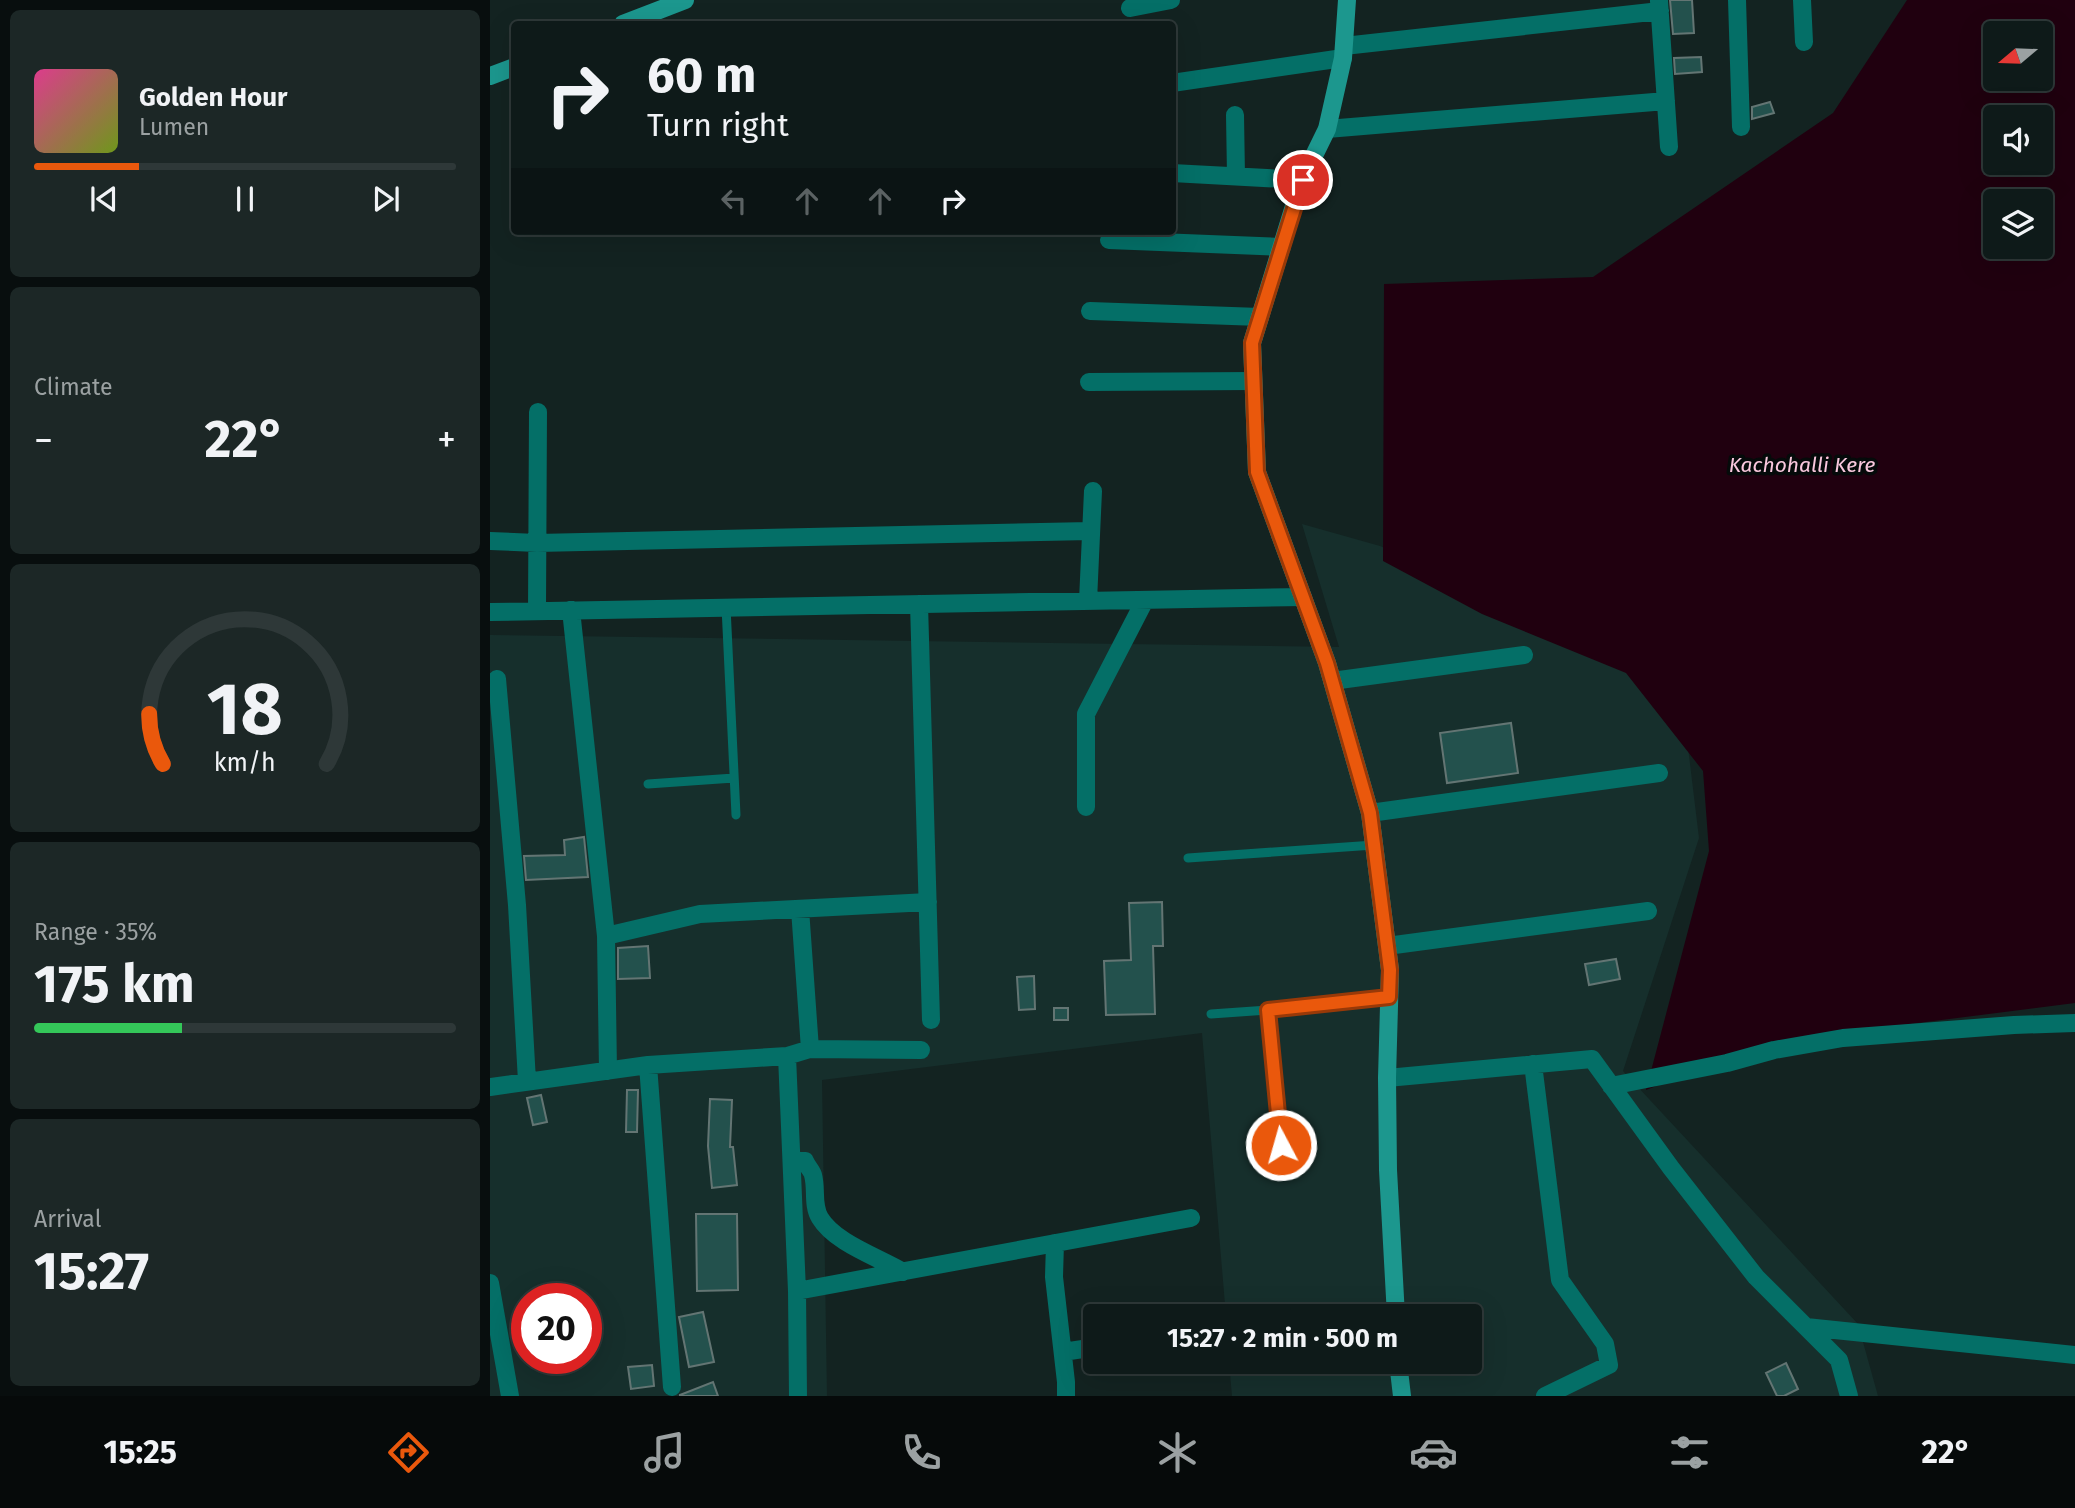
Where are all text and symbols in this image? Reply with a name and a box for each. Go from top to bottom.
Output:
north arrow [1983,21,2053,91]
map controls [1983,21,2053,259]
text: 60 m [647,46,756,105]
icon: right [532,49,623,140]
text: Golden Hour [139,82,287,113]
button: sound [1983,105,2053,175]
text: Turn right [647,106,789,144]
text: Lumen [139,113,209,141]
pin [1273,150,1333,210]
icon: arrive [1284,161,1322,199]
icon: previous [85,180,123,218]
icon: pause [226,180,264,218]
icon: next [367,180,405,218]
icon: left [715,182,753,220]
icon: ahead [788,182,826,220]
icon: ahead [861,182,899,220]
icon: right [934,182,972,220]
button: layers [1983,189,2053,259]
text: Climate [34,373,113,401]
text: 22° [205,408,285,471]
text: − [34,417,53,463]
text: + [437,417,456,463]
water label: Kachohalli Kere [1729,452,1876,478]
text: 18 [207,666,283,753]
text: km/h [214,748,276,778]
text: Range · 35% [34,918,157,946]
text: 175 km [34,953,195,1016]
position arrow [1244,1108,1318,1182]
text: Arrival [34,1205,101,1233]
text: 15:27 [34,1240,149,1303]
speed limit sign: 20 [511,1283,602,1374]
text: 15:27 · 2 min · 500 m [1167,1323,1398,1354]
icon: directions [384,1428,433,1477]
icon: music [640,1428,689,1477]
icon: phone [897,1428,946,1477]
icon: climate [1153,1428,1202,1477]
icon: car [1409,1428,1458,1477]
icon: filters [1665,1428,1714,1477]
text: 15:25 [104,1433,177,1471]
text: 22° [1922,1433,1971,1471]

